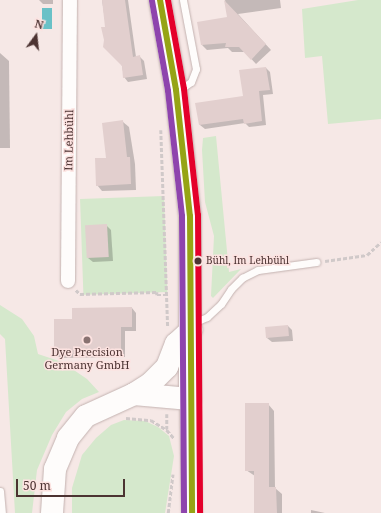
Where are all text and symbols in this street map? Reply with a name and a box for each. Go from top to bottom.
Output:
north arrow [16,16,56,56]
text: N [33,16,45,32]
street label: Im Lehbühl [62,109,76,171]
place label: Bühl, Im Lehbühl [206,255,289,267]
marker: Bühl, Im Lehbühl [193,256,203,266]
marker: Dye Precision Germany GmbH [82,335,92,345]
place label: Dye Precision Germany GmbH [44,346,130,372]
scale bar [18,471,127,497]
text: 50 m [23,477,51,494]

